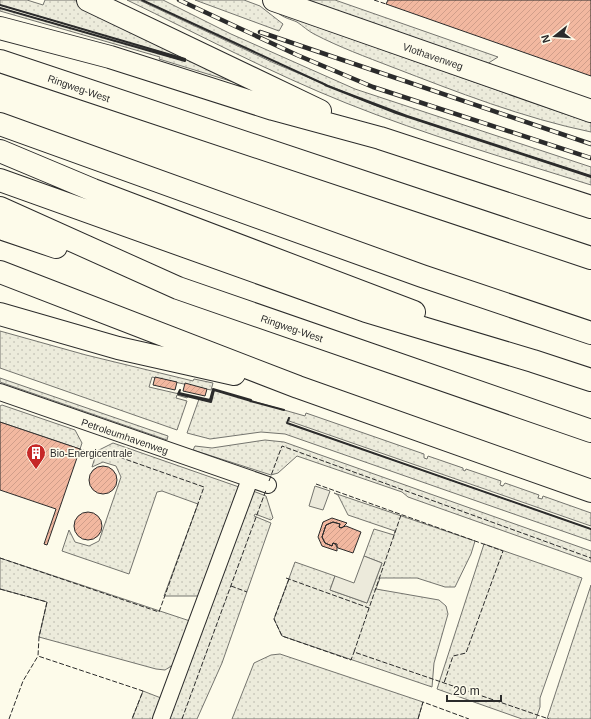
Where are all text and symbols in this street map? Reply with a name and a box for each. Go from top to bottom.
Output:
north arrow [535,16,575,56]
text: N [539,33,552,44]
street label: Vlothavenweg [401,41,464,72]
street label: Ringweg-West [46,73,111,104]
street label: Ringweg-West [259,313,324,344]
street label: Petroleumhavenweg [80,416,170,457]
building icon: Bio-Energicentrale [25,442,47,470]
place label: Bio-Energicentrale [50,448,133,459]
scale bar [447,677,501,703]
text: 20 m [453,684,480,698]

